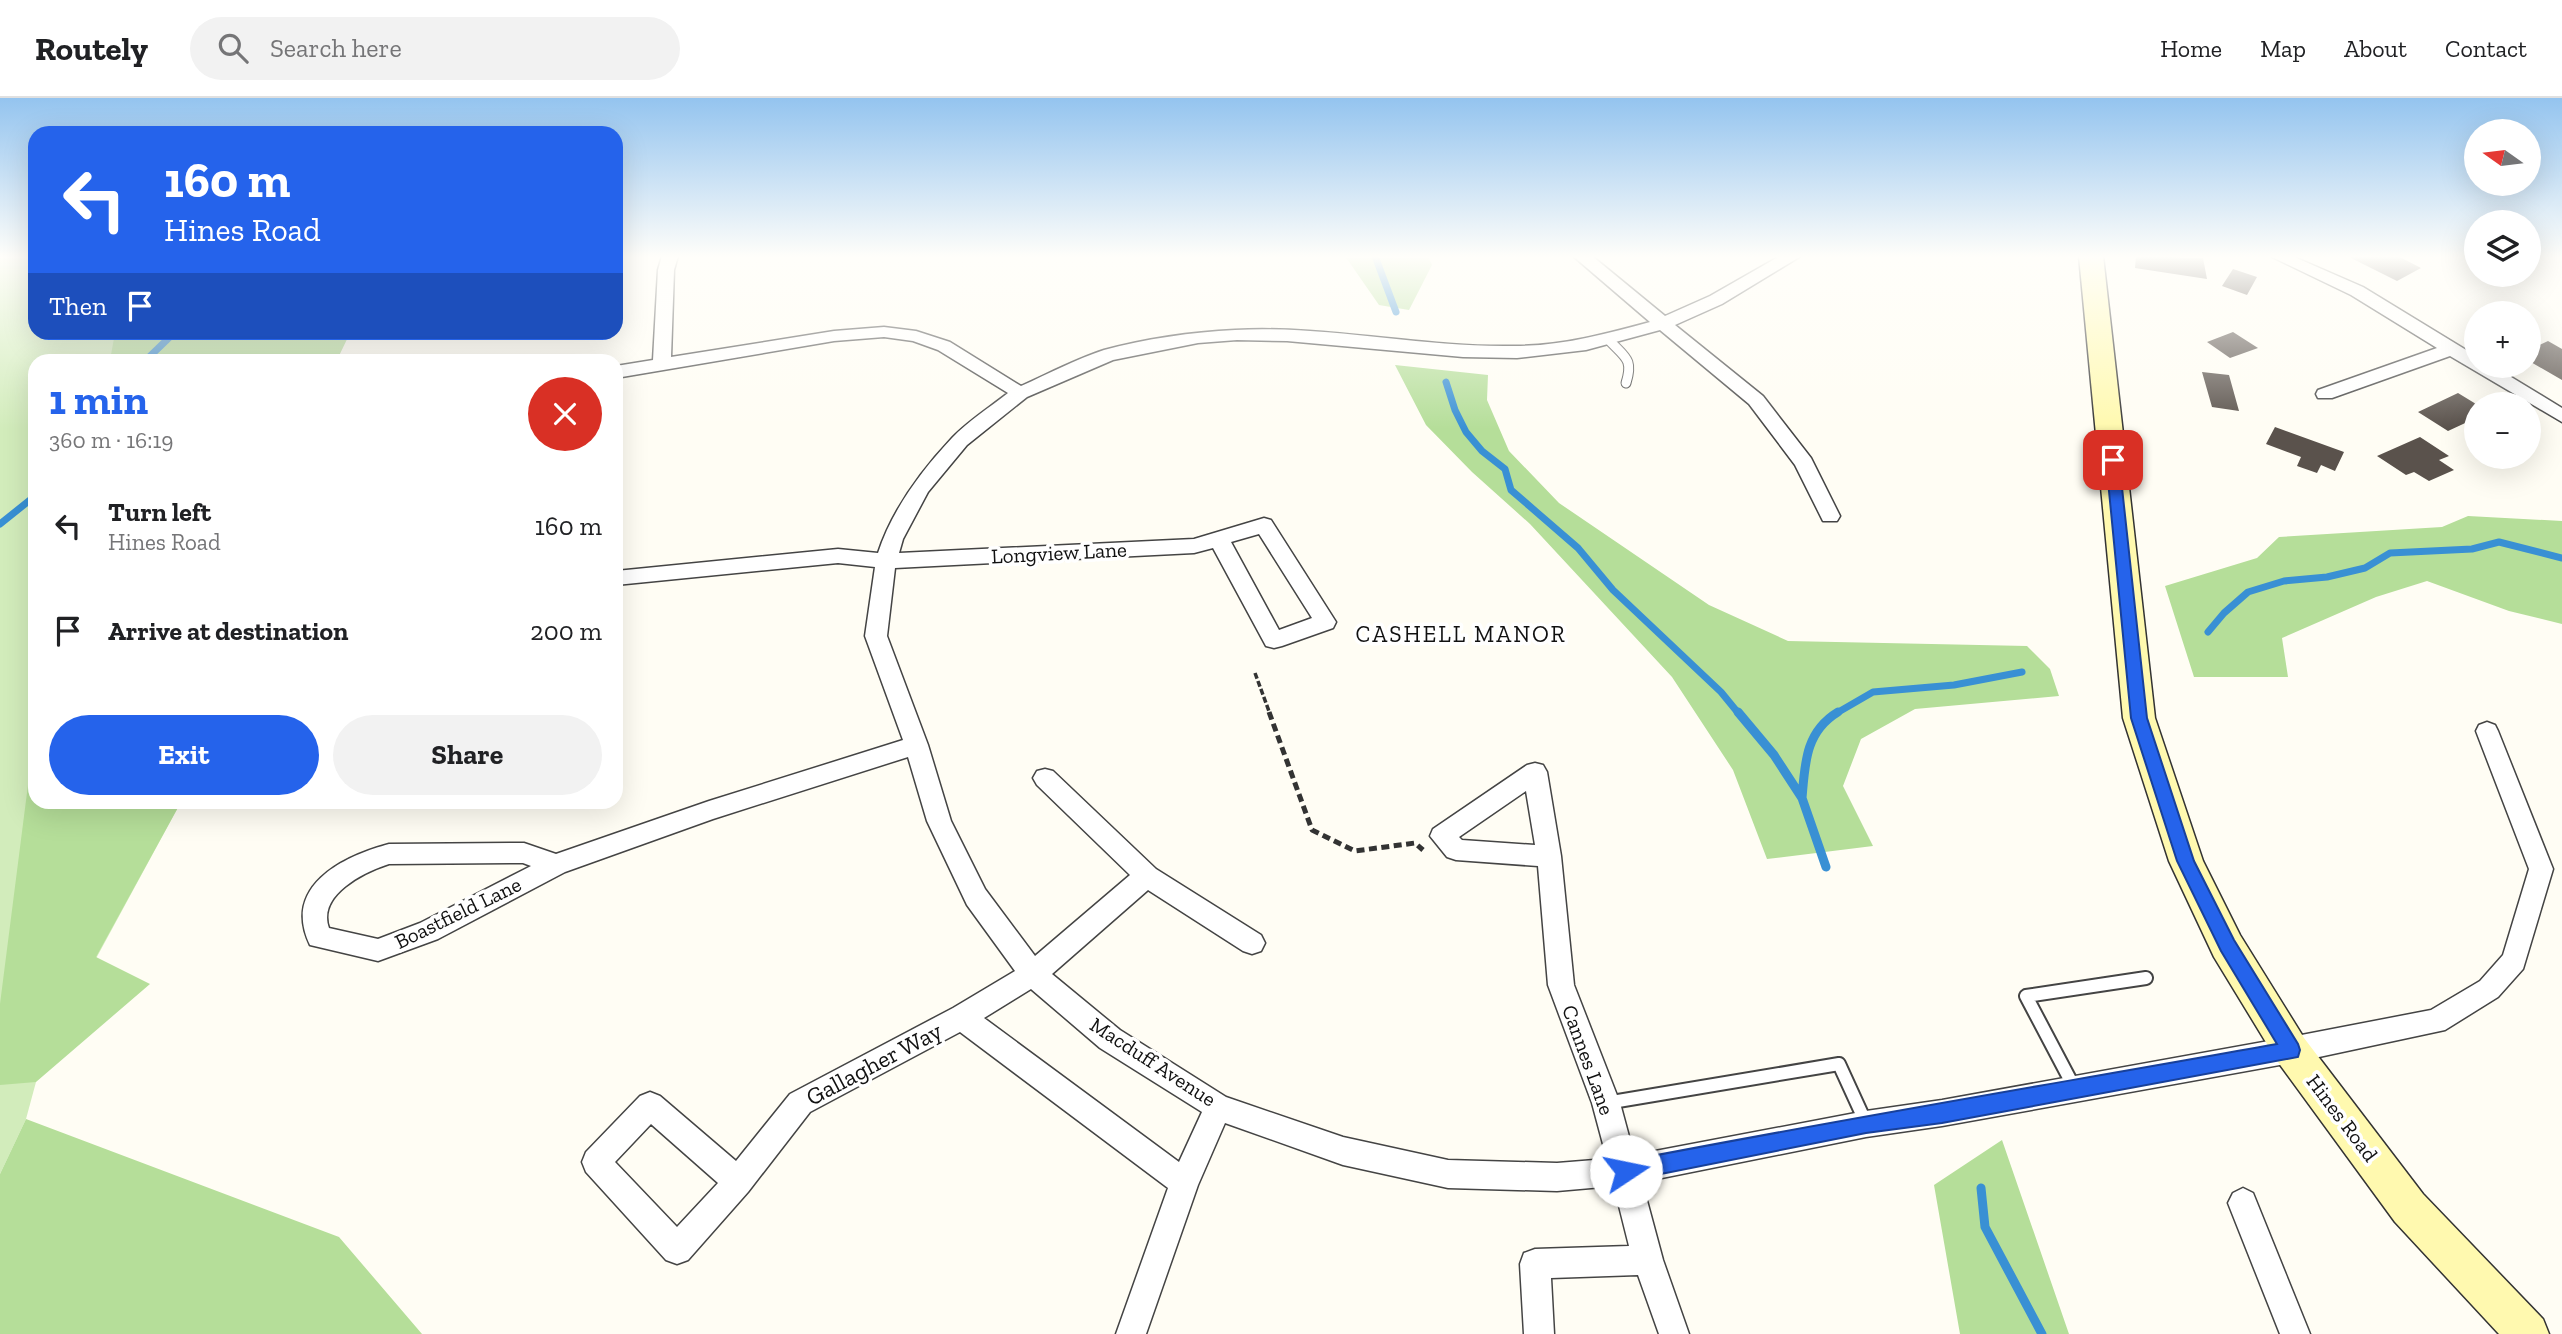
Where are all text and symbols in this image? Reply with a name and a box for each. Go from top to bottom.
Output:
search box [190,17,680,80]
text: Routely [35,29,148,68]
icon: search [214,29,252,67]
text: Search here [270,32,402,64]
text: Home [2160,34,2222,63]
text: Map [2260,34,2306,63]
text: About [2344,34,2407,63]
text: Contact [2445,34,2527,63]
north arrow [2464,119,2541,196]
map controls [2464,119,2541,469]
text: 160 m [164,151,290,210]
icon: left [49,154,140,245]
button: layers [2464,210,2541,287]
text: Hines Road [164,211,321,249]
icon: arrive [121,287,159,325]
text: Then [49,290,107,322]
button: + [2464,301,2541,378]
text: 1 min [49,374,148,425]
button: close [528,377,602,451]
button: − [2464,392,2541,469]
text: 360 m · 16:19 [49,426,174,454]
pin [2083,430,2143,490]
icon: arrive [2094,441,2132,479]
text: Turn left [108,496,211,528]
icon: left [49,507,87,545]
text: 160 m [535,510,602,542]
text: Hines Road [108,528,221,556]
street label: Longview Lane [990,536,1128,569]
icon: arrive [49,612,87,650]
text: Arrive at destination [108,615,348,647]
text: 200 m [530,615,602,647]
district label: CASHELL MANOR [1355,620,1567,648]
button: Exit [49,715,319,795]
button: Share [333,715,602,795]
street label: Boastfield Lane [390,871,525,954]
street label: Cannes Lane [1557,1001,1620,1118]
street label: Macduff Avenue [1086,1012,1221,1112]
street label: Gallagher Way [801,1015,947,1111]
street label: Hines Road [2301,1069,2384,1167]
position arrow [1589,1134,1663,1208]

